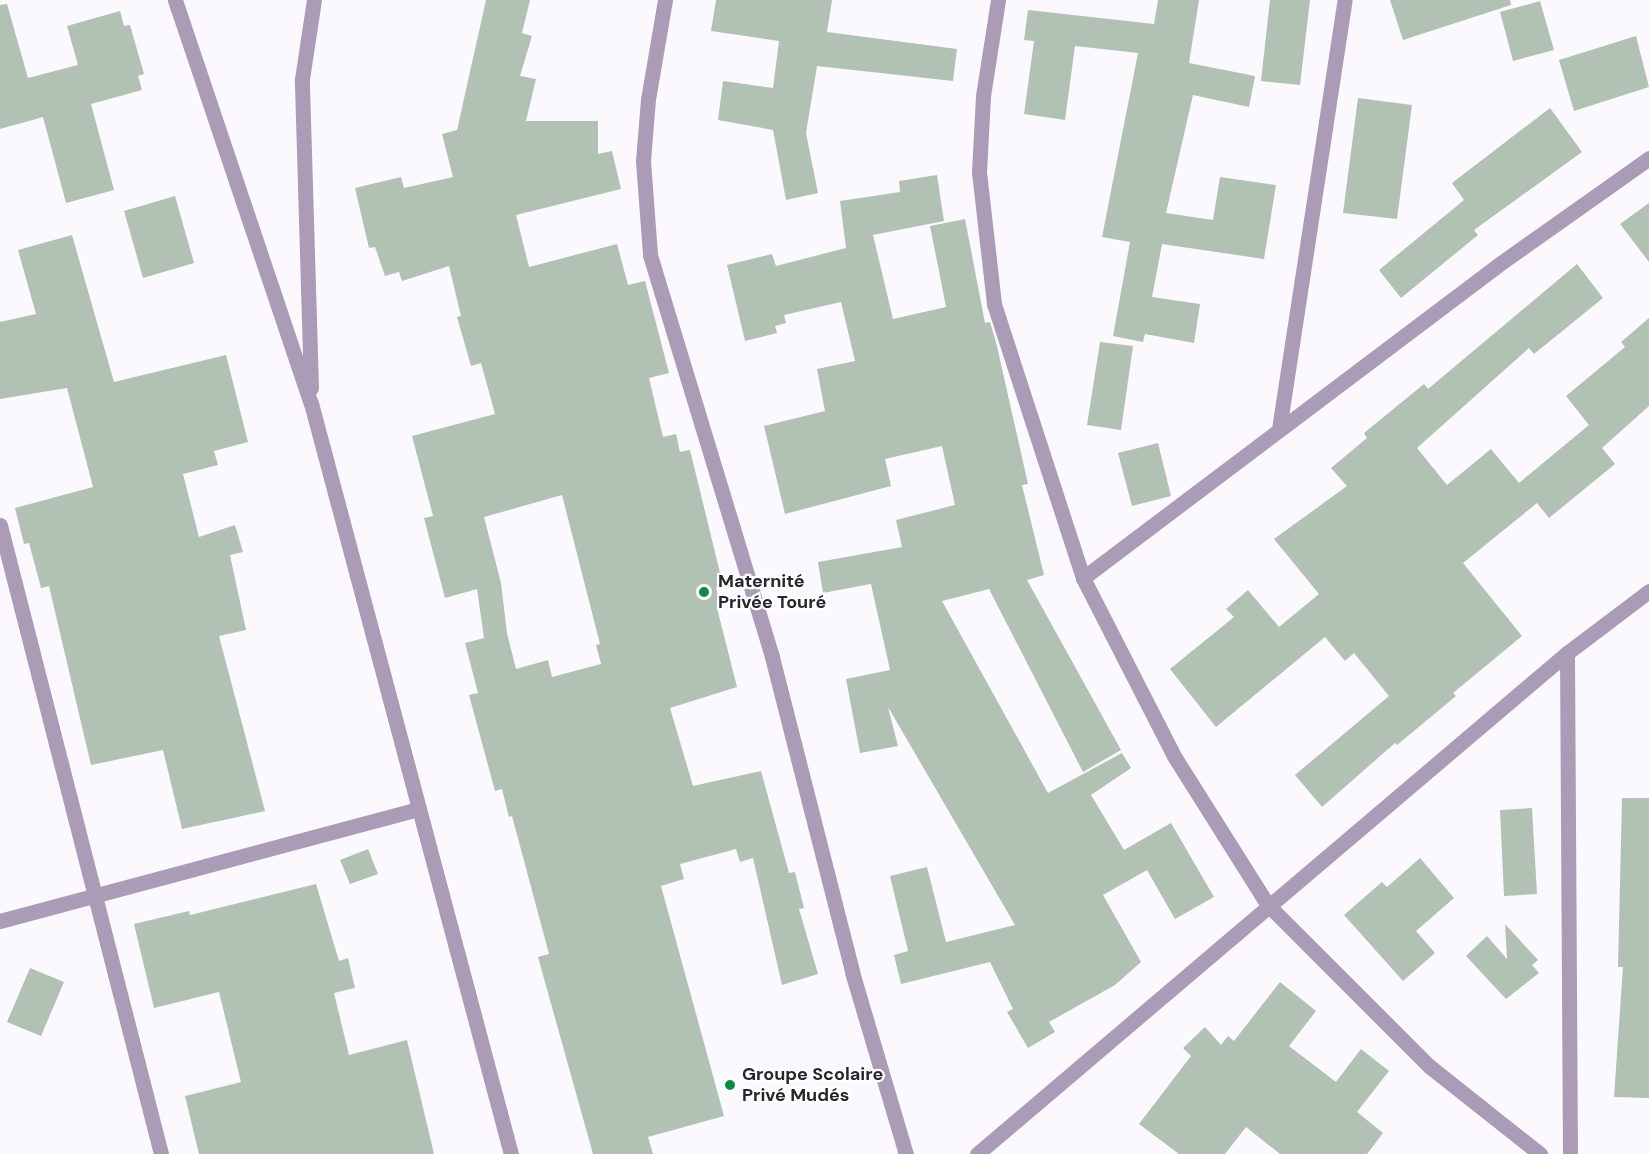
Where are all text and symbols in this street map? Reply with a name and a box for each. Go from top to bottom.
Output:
place label: Maternité Privée Touré [718,571,826,614]
marker: Maternité Privée Touré [695,583,713,601]
place label: Groupe Scolaire Privé Mudés [742,1064,883,1106]
marker: Groupe Scolaire Privé Mudés [723,1078,737,1092]

